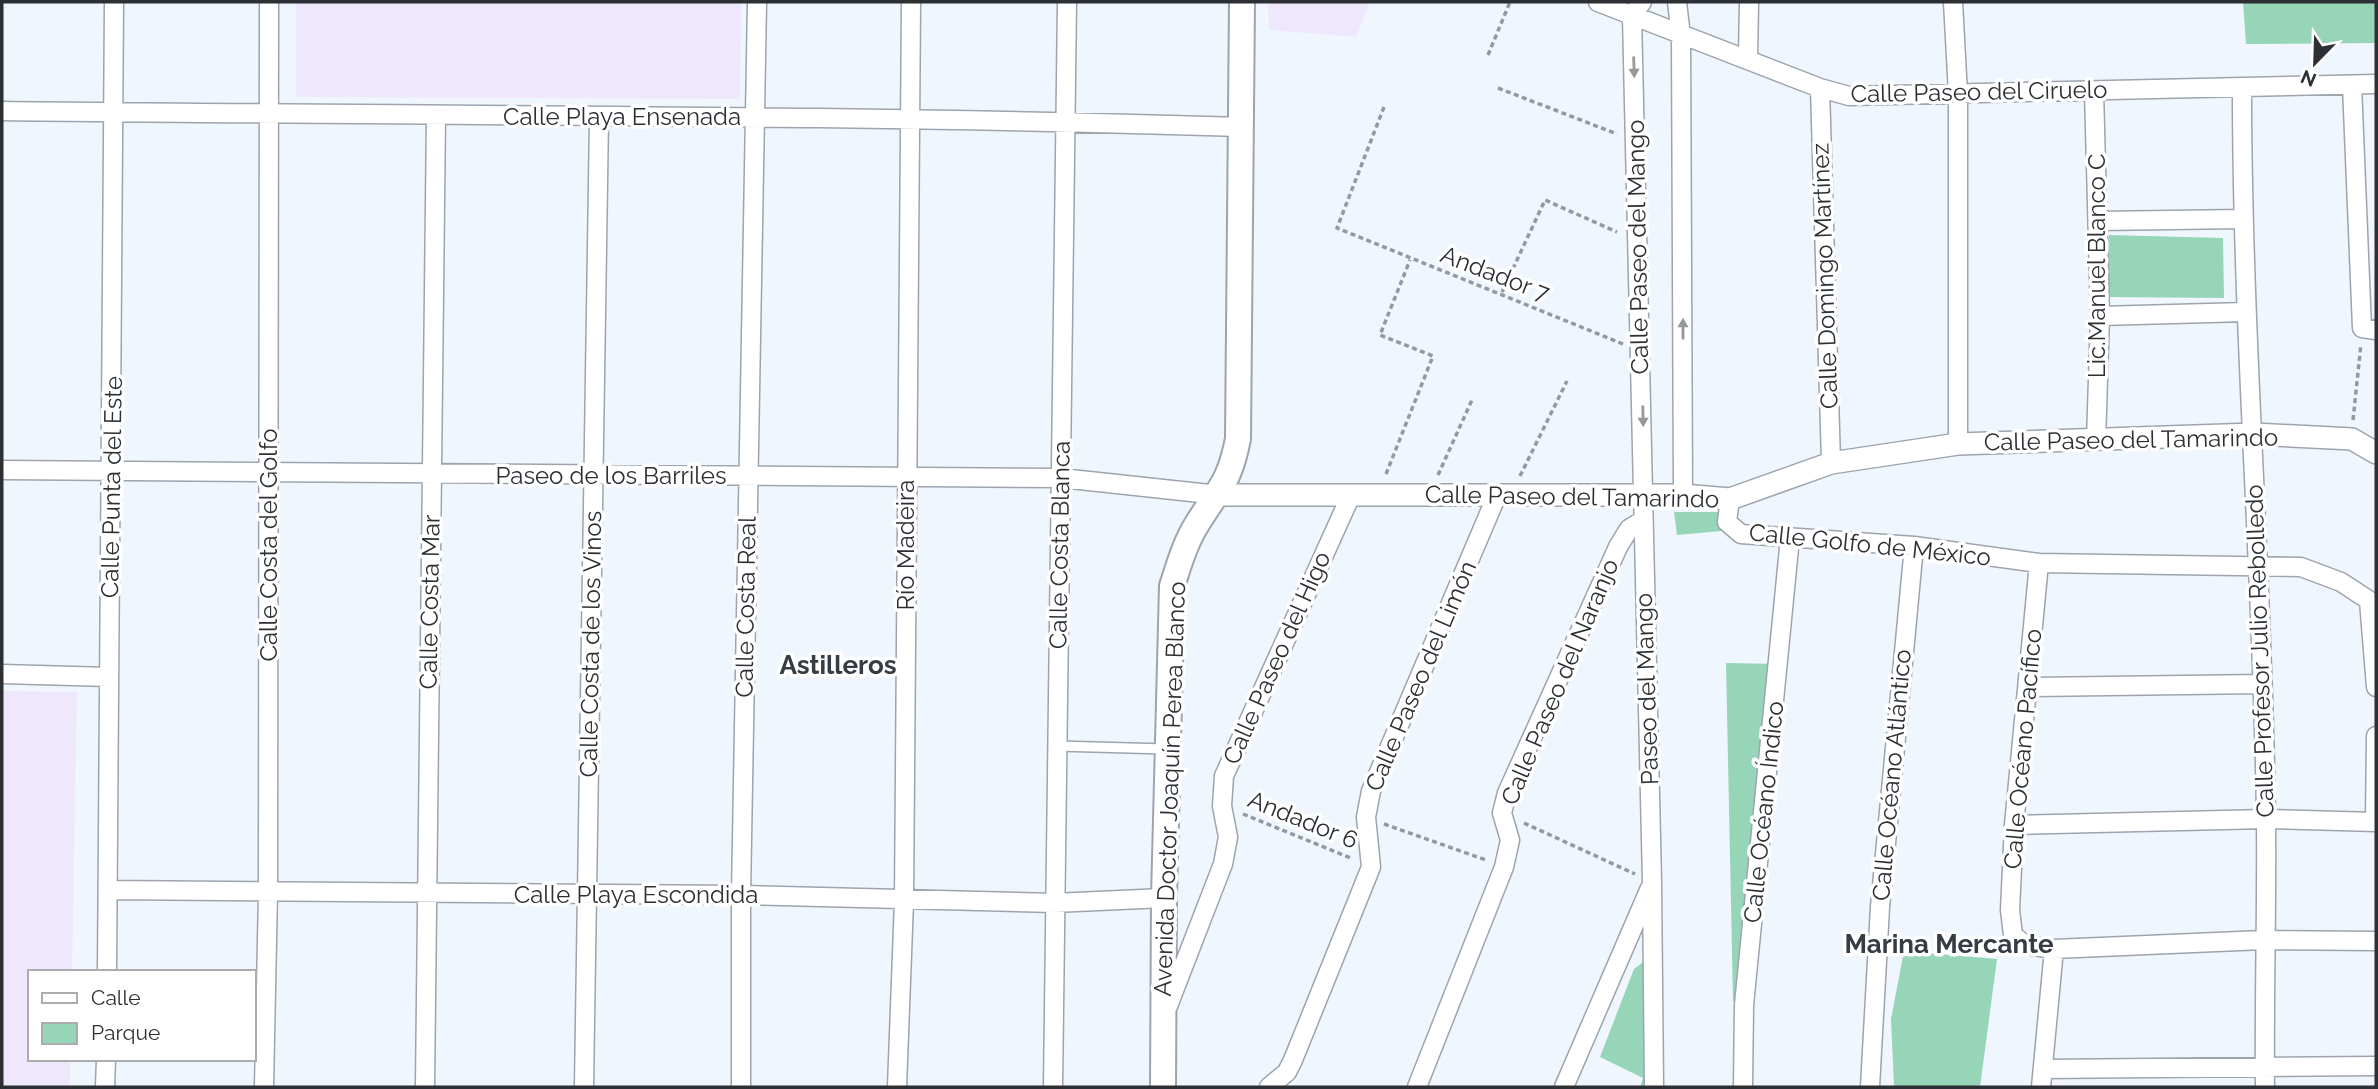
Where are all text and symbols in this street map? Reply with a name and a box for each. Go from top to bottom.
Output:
north arrow [2280,28,2350,98]
one-way arrow [1628,56,1639,78]
text: N [2297,66,2319,92]
street label: Calle Paseo del Ciruelo [1850,75,2108,108]
street label: Calle Playa Ensenada [503,102,741,131]
street label: Calle Paseo del Mango [1621,119,1654,375]
street label: Calle Domingo Martínez [1805,142,1844,410]
street label: Lic.Manuel Blanco C [2082,154,2111,378]
street label: Andador 7 [1437,240,1554,308]
one-way arrow [1677,318,1689,340]
street label: Calle Punta del Este [95,376,128,598]
one-way arrow [1637,406,1648,428]
street label: Calle Paseo del Tamarindo [1984,422,2278,457]
street label: Calle Costa del Golfo [254,428,283,662]
street label: Calle Costa Blanca [1043,441,1076,649]
street label: Paseo de los Barriles [496,461,726,490]
street label: Calle Paseo del Tamarindo [1425,479,1719,514]
street label: Río Madeira [891,480,920,610]
street label: Calle Profesor Julio Rebolledo [2239,484,2280,818]
street label: Calle Costa de los Vinos [574,510,607,778]
street label: Calle Costa Mar [413,514,446,690]
street label: Calle Costa Real [729,516,762,698]
street label: Calle Golfo de México [1748,517,1992,572]
street label: Calle Paseo del Higo [1217,547,1337,769]
street label: Calle Paseo del Naranjo [1495,554,1625,809]
street label: Calle Paseo del Limón [1359,556,1482,795]
street label: Avenida Doctor Joaquín Perea Blanco [1148,581,1191,997]
street label: Paseo del Mango [1629,593,1664,785]
street label: Calle Océano Pacífico [1998,628,2047,870]
street label: Calle Océano Atlántico [1866,648,1917,902]
district label: Astilleros [779,650,897,680]
street label: Calle Océano Índico [1737,700,1790,924]
street label: Andador 6 [1244,784,1362,855]
street label: Calle Playa Escondida [514,880,758,909]
district label: Marina Mercante [1844,929,2054,959]
legend [28,970,256,1061]
text: Calle [91,985,141,1010]
text: Parque [91,1020,160,1045]

